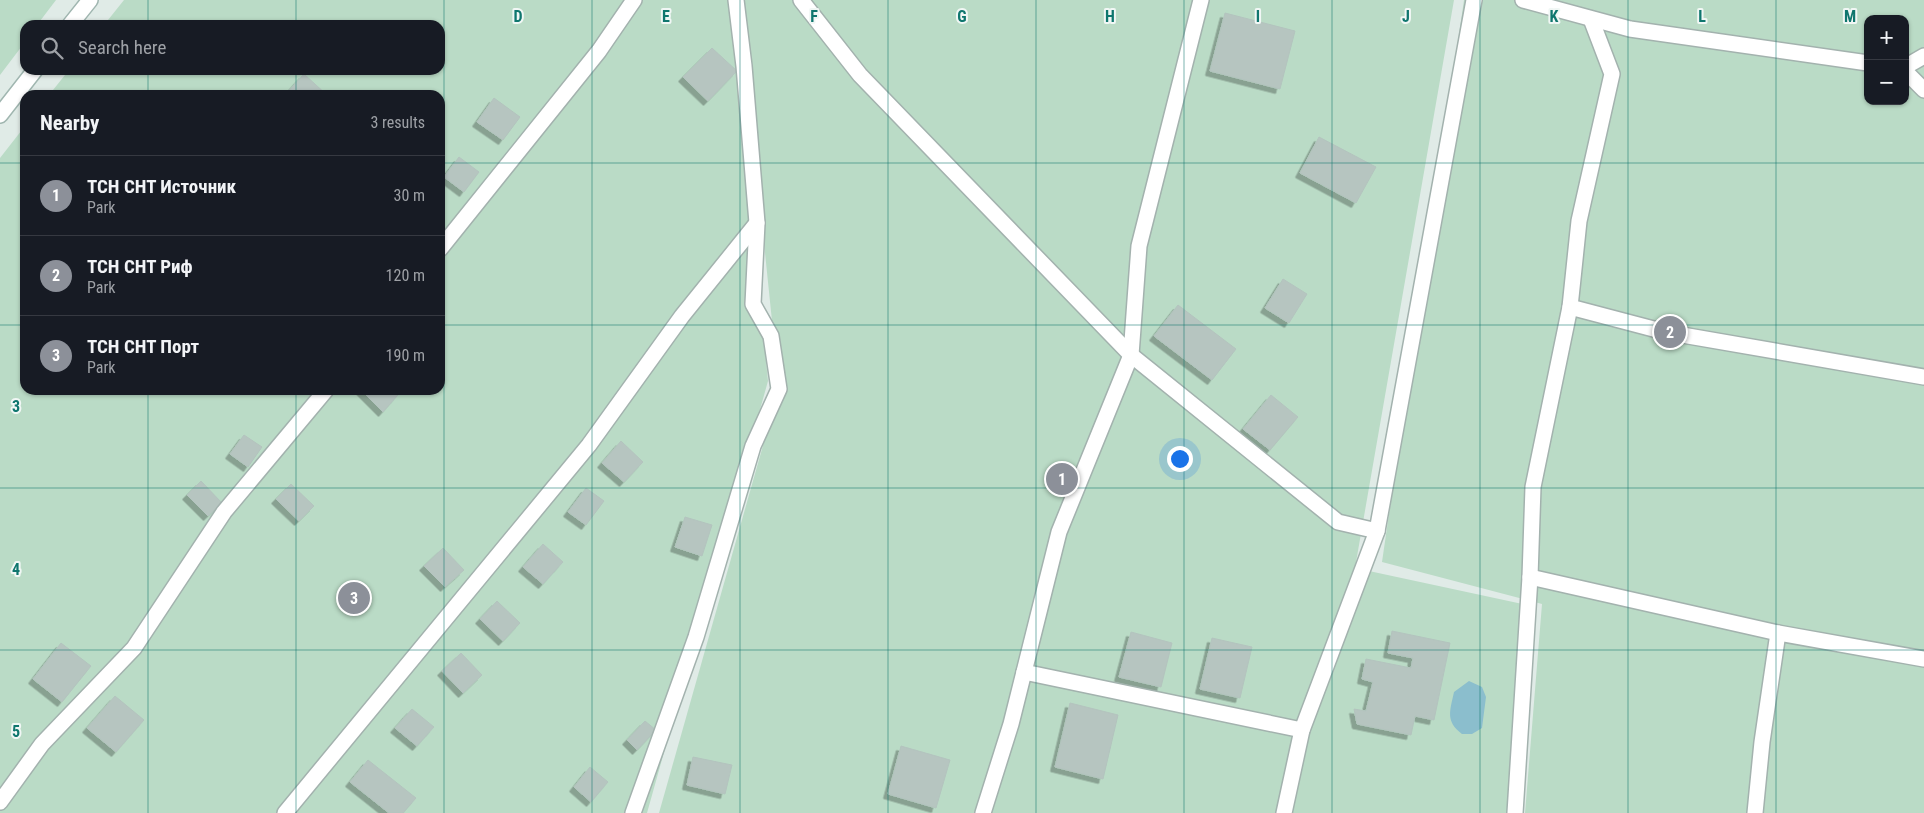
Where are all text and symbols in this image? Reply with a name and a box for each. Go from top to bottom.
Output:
text: D [513,7,523,26]
text: E [662,7,670,26]
text: F [810,7,818,26]
text: G [957,7,967,26]
text: H [1105,7,1115,26]
text: I [1256,7,1260,26]
text: J [1402,7,1410,26]
text: K [1550,7,1559,26]
text: L [1698,7,1706,26]
text: M [1844,7,1856,26]
map controls [1864,15,1909,105]
button: + [1864,15,1909,60]
search box [20,20,445,75]
icon: search [38,34,66,62]
text: Search here [78,36,166,59]
button: − [1864,60,1909,105]
text: Nearby [40,111,99,135]
text: 3 results [370,113,425,132]
text: ТСН СНТ Источник [87,175,236,198]
text: 1 [52,186,60,205]
text: 30 m [393,186,425,205]
text: Park [87,198,116,217]
text: ТСН СНТ Риф [87,255,193,278]
text: 2 [52,266,60,285]
text: 120 m [386,266,425,285]
text: Park [87,278,116,297]
pin: 2 [1654,313,1686,351]
text: ТСН СНТ Порт [87,335,199,358]
text: 3 [52,346,60,365]
text: 190 m [386,346,425,365]
text: Park [87,358,116,377]
text: 3 [12,397,20,416]
your location [1167,446,1193,472]
pin: 1 [1046,460,1078,498]
text: 4 [12,560,20,579]
pin: 3 [338,579,370,617]
text: 5 [12,722,20,741]

